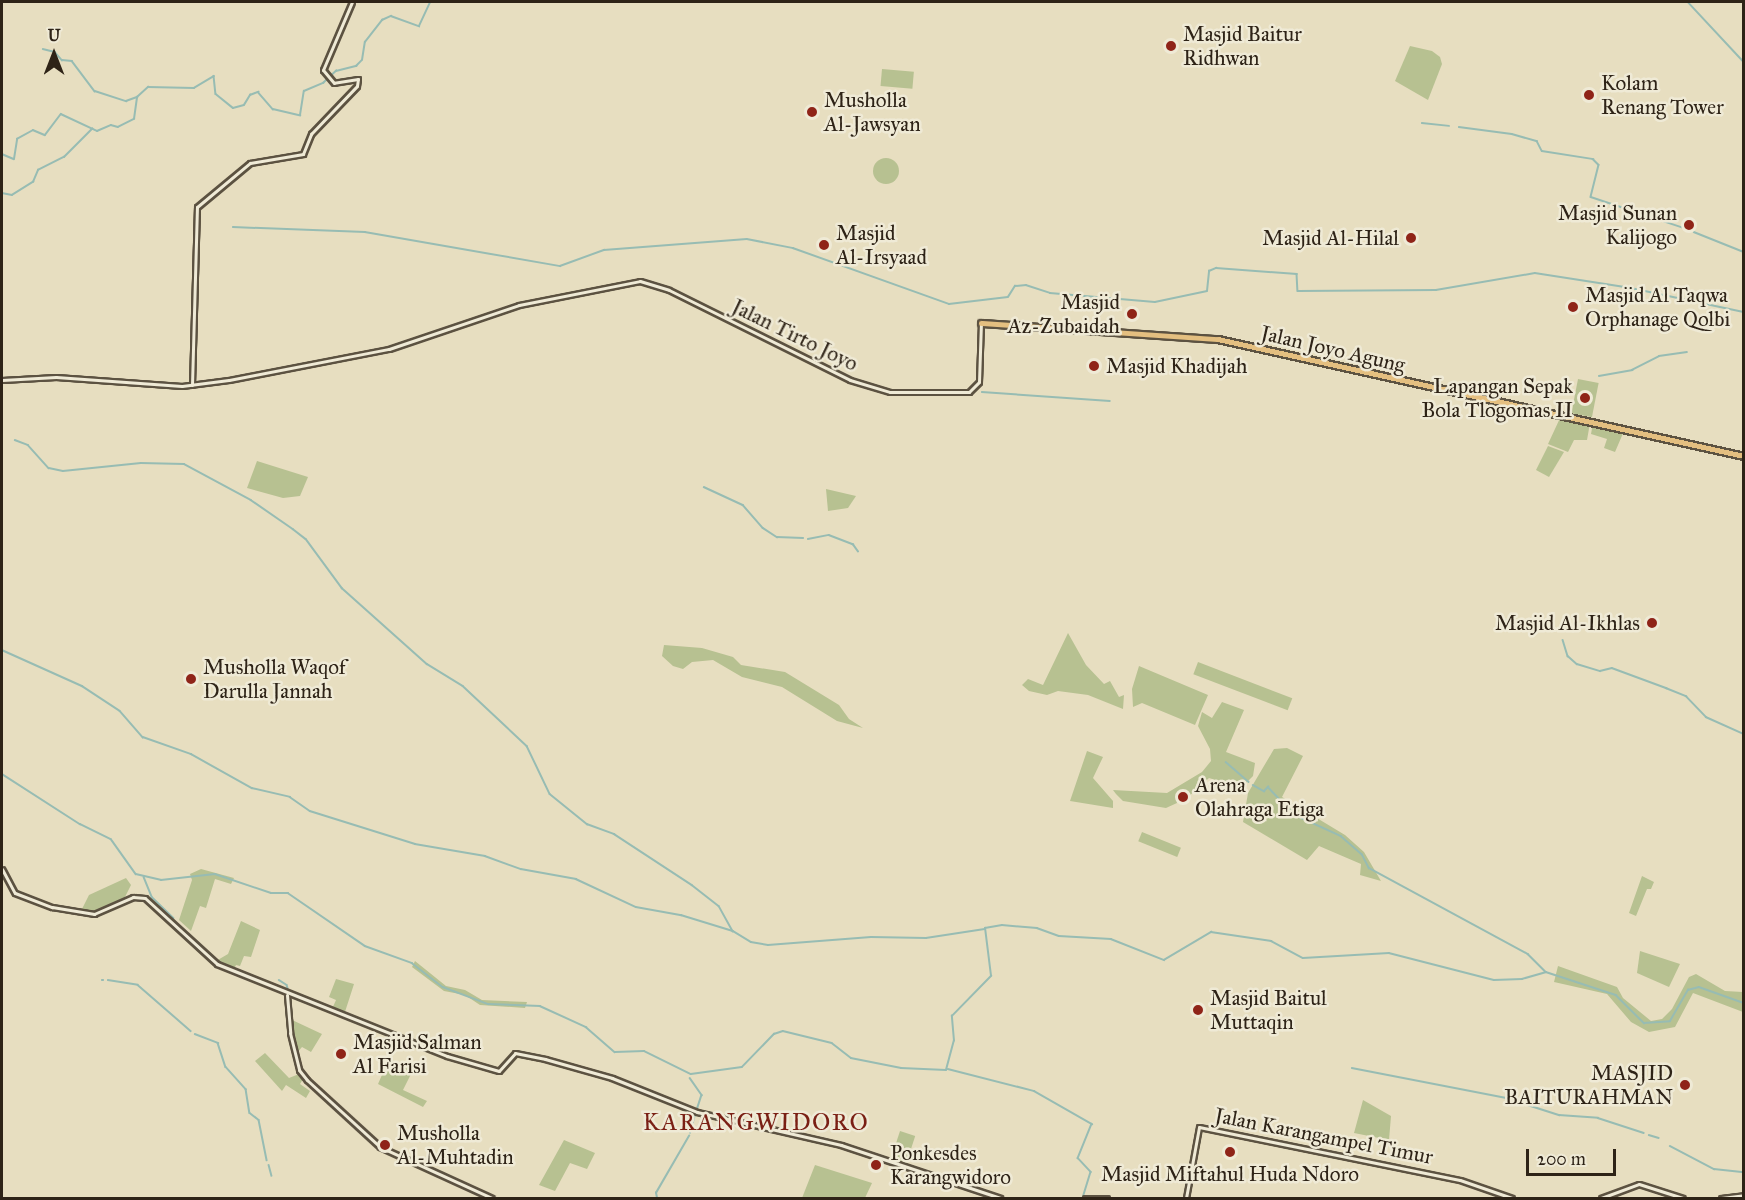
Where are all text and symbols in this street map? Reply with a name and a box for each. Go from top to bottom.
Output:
place label: Masjid Baitur Ridhwan [1183,21,1302,71]
north arrow [24,24,84,84]
text: U [48,26,60,45]
marker: Masjid Baitur Ridhwan [1164,39,1178,53]
place label: Kolam Renang Tower [1601,70,1724,120]
place label: Musholla Al-Jawsyan [824,87,921,137]
marker: Kolam Renang Tower [1582,88,1596,102]
marker: Musholla Al-Jawsyan [805,105,819,119]
place label: Masjid Sunan Kalijogo [1558,200,1677,250]
marker: Masjid Sunan Kalijogo [1682,218,1696,232]
place label: Masjid Al-Irsyaad [836,220,927,270]
place label: Masjid Al-Hilal [1262,225,1399,251]
marker: Masjid Al-Hilal [1404,231,1418,245]
marker: Masjid Al-Irsyaad [817,238,831,252]
place label: Masjid Al Taqwa Orphanage Qolbi [1585,282,1730,332]
place label: Masjid Az-Zubaidah [1007,289,1120,339]
street label: Jalan Tirto Joyo [728,294,862,376]
marker: Masjid Al Taqwa Orphanage Qolbi [1566,300,1580,314]
marker: Masjid Az-Zubaidah [1125,307,1139,321]
street label: Jalan Joyo Agung [1258,320,1408,378]
place label: Masjid Khadijah [1106,353,1247,379]
marker: Masjid Khadijah [1087,359,1101,373]
place label: Lapangan Sepak Bola Tlogomas II [1421,373,1573,423]
marker: Lapangan Sepak Bola Tlogomas II [1578,391,1592,405]
place label: Masjid Al-Ikhlas [1495,610,1640,636]
marker: Masjid Al-Ikhlas [1645,616,1659,630]
place label: Musholla Waqof Darulla Jannah [203,654,346,704]
marker: Musholla Waqof Darulla Jannah [184,672,198,686]
place label: Arena Olahraga Etiga [1195,772,1324,822]
marker: Arena Olahraga Etiga [1176,790,1190,804]
place label: Masjid Baitul Muttaqin [1210,985,1327,1035]
marker: Masjid Baitul Muttaqin [1191,1003,1205,1017]
place label: Masjid Salman Al Farisi [353,1029,482,1079]
marker: Masjid Salman Al Farisi [334,1047,348,1061]
place label: MASJID BAITURAHMAN [1504,1060,1673,1110]
marker: MASJID BAITURAHMAN [1678,1078,1692,1092]
street label: Jalan Karangampel Timur [1213,1102,1435,1170]
district label: KARANGWIDORO [643,1109,869,1137]
place label: Musholla Al-Muhtadin [397,1120,514,1170]
scale bar [1529,1137,1619,1175]
marker: Musholla Al-Muhtadin [378,1138,392,1152]
place label: Ponkesdes Karangwidoro [890,1140,1011,1190]
marker: Masjid Miftahul Huda Ndoro [1223,1145,1237,1159]
text: 200 m [1537,1148,1586,1170]
marker: Ponkesdes Karangwidoro [867,1156,885,1174]
place label: Masjid Miftahul Huda Ndoro [1101,1161,1359,1187]

